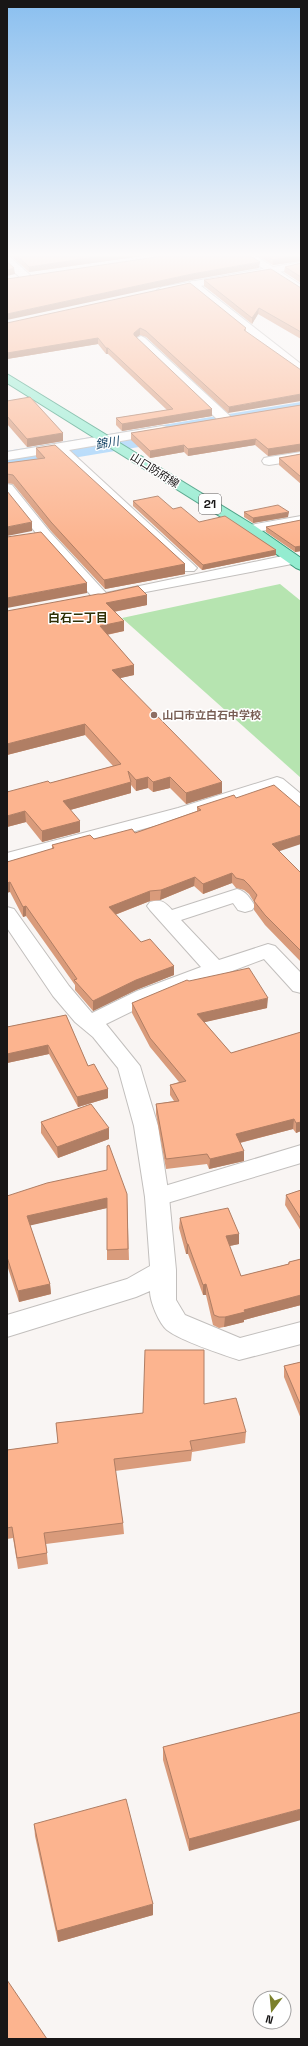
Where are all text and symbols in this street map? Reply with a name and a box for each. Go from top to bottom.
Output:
water label: 錦川 [94,433,122,453]
street label: 山口防府線 [128,449,182,491]
road number: 21 [199,494,221,514]
district label: 白石二丁目 [48,610,108,626]
place label: 山口市立白石中学校 [162,708,261,722]
marker: 山口市立白石中学校 [149,710,159,720]
north arrow [252,1990,292,2030]
text: N [264,2012,275,2027]

